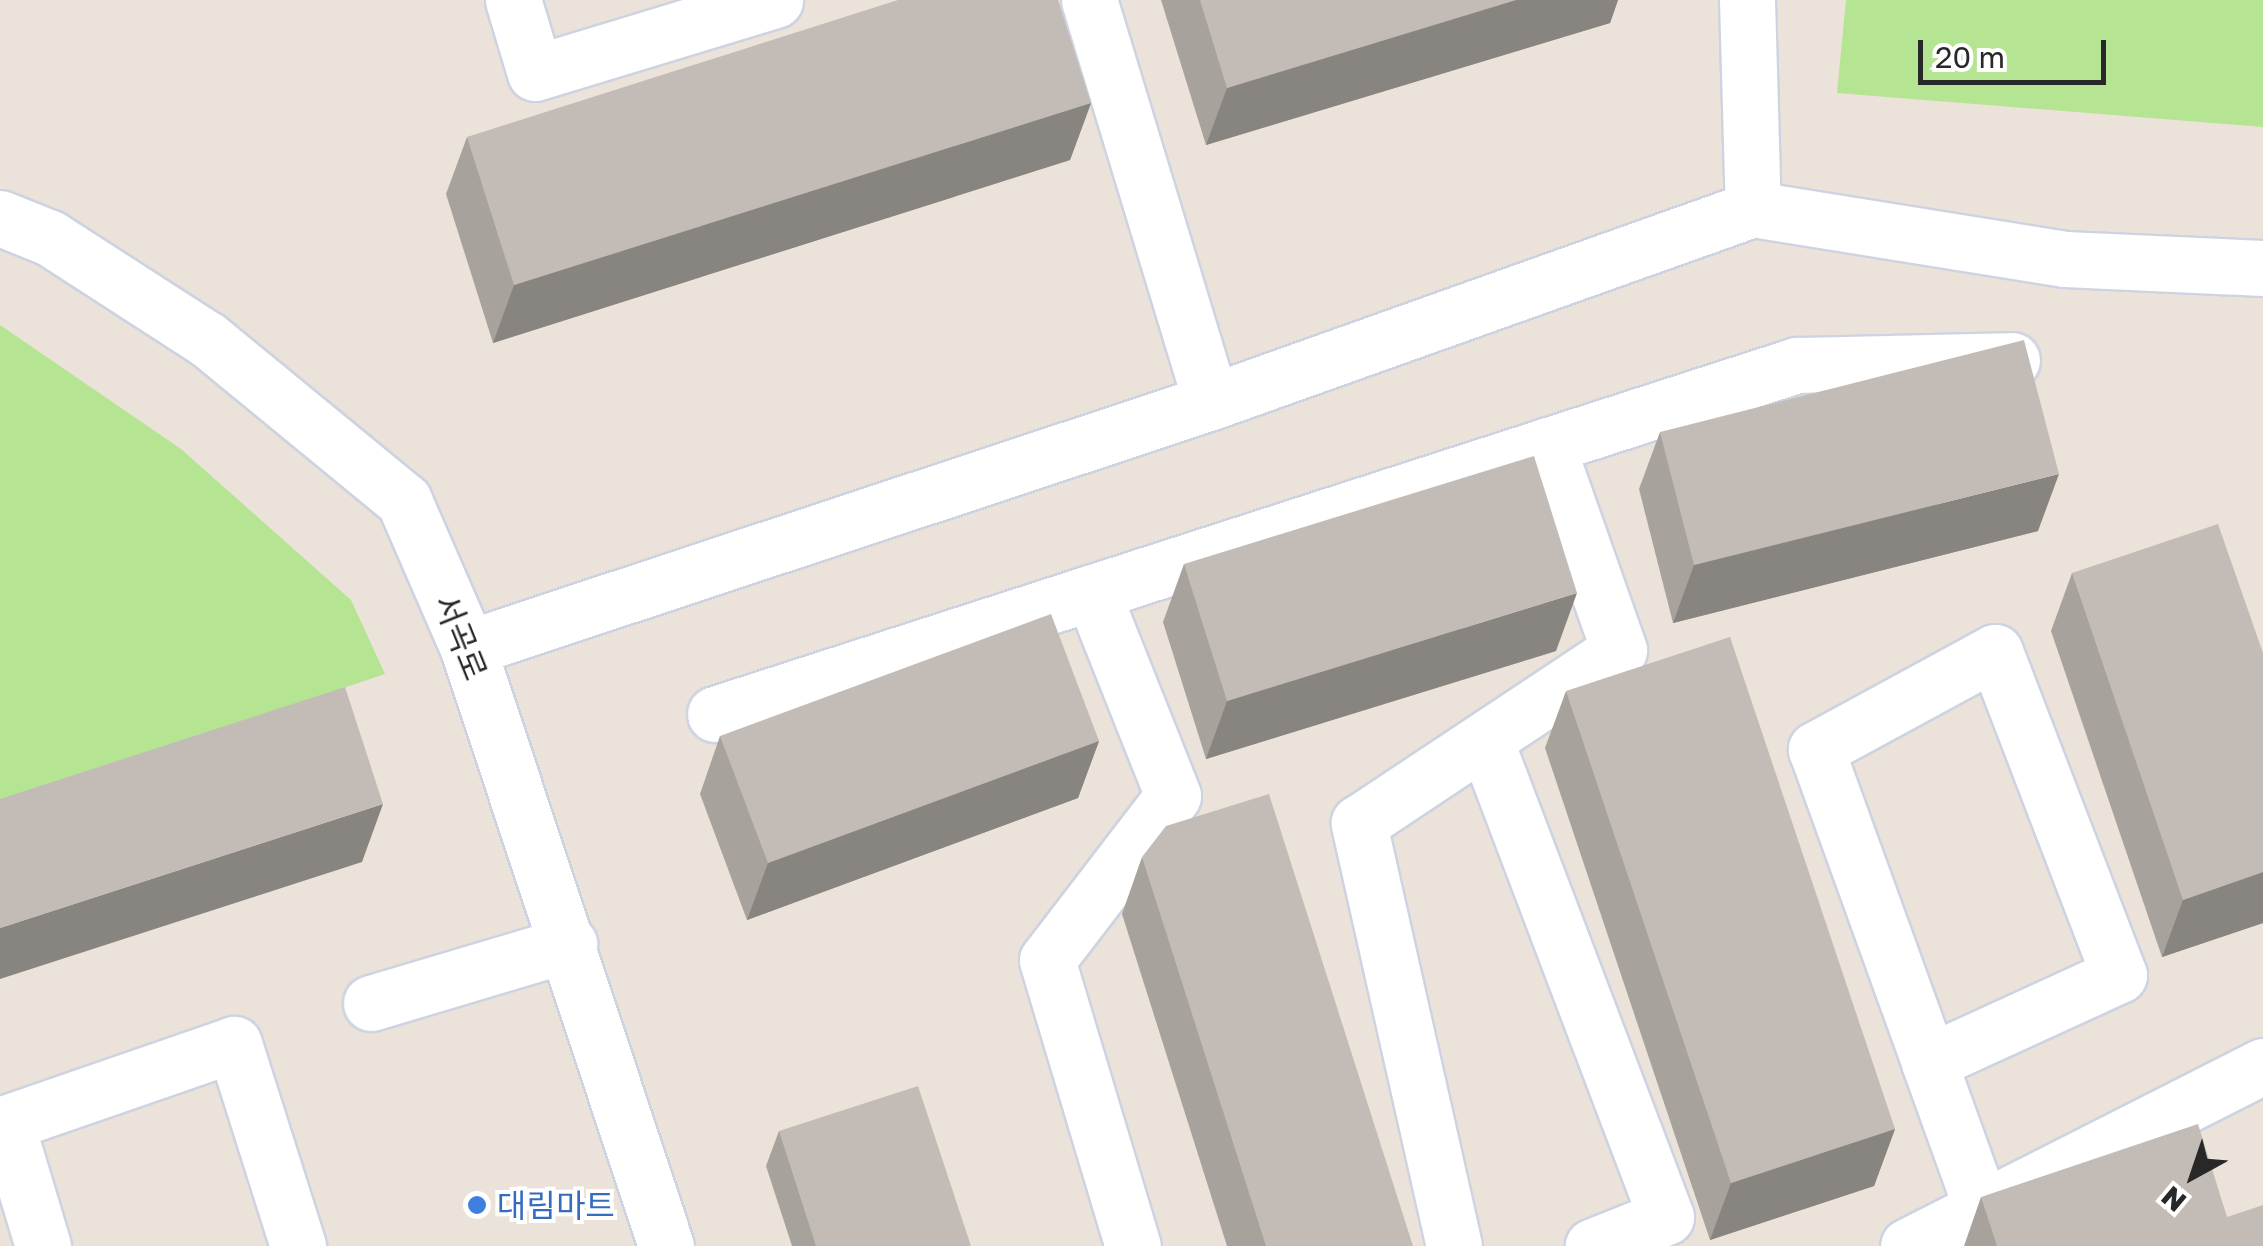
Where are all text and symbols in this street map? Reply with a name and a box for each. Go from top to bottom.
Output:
scale bar [1923,20,2110,82]
text: 20 m [1935,39,2005,75]
street label: 서곡로 [427,589,495,685]
north arrow [2143,1126,2243,1226]
text: N [2155,1180,2192,1219]
place label: 대림마트 [497,1186,615,1224]
marker: 대림마트 [466,1194,488,1216]

